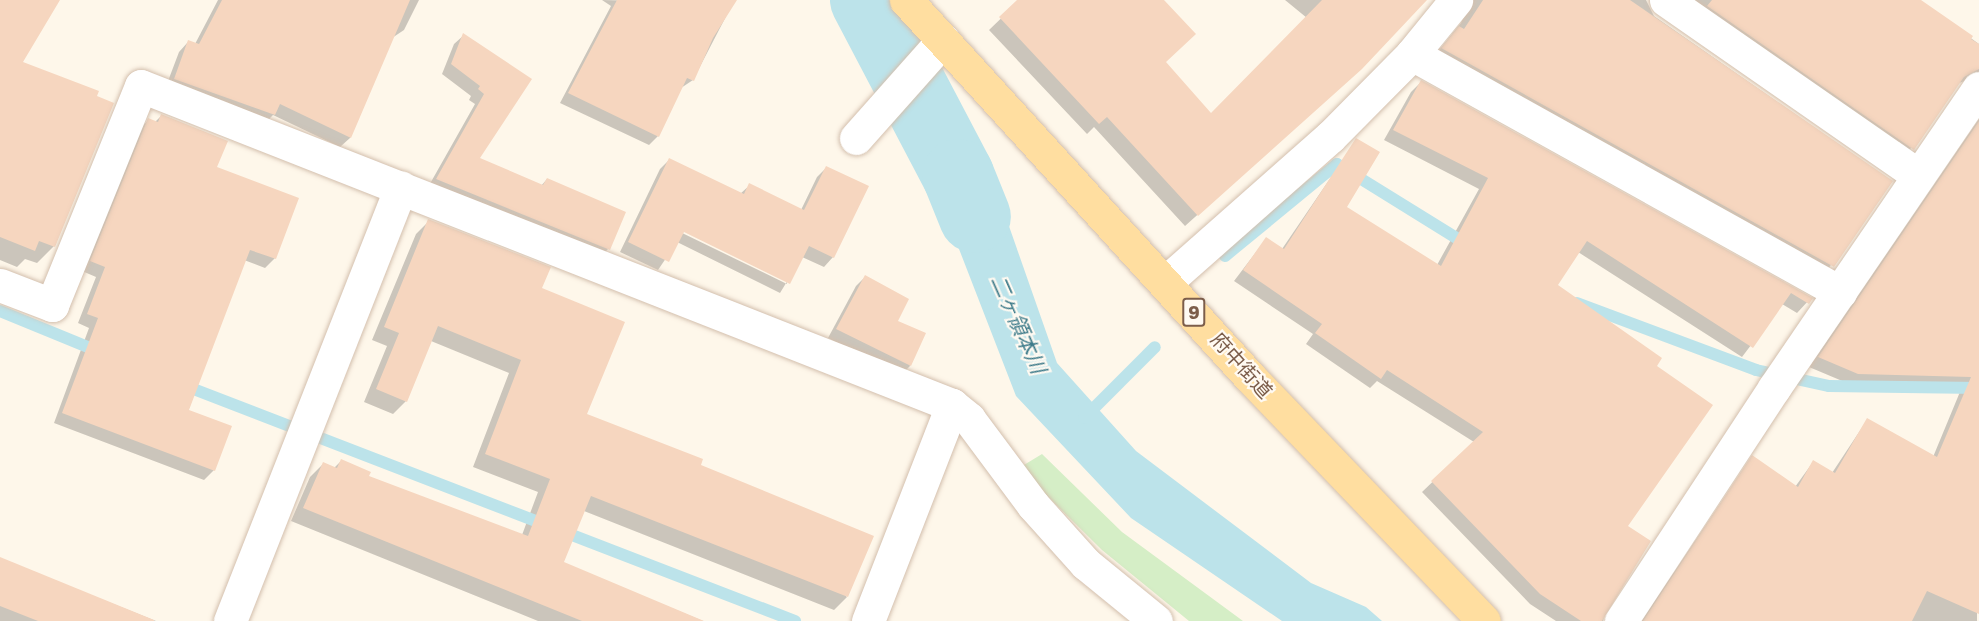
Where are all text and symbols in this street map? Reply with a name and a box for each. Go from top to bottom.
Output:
water label: 二ヶ領本川 [986,271,1052,377]
road number: 9 [1182,297,1206,327]
street label: 府中街道 [1206,327,1278,403]

